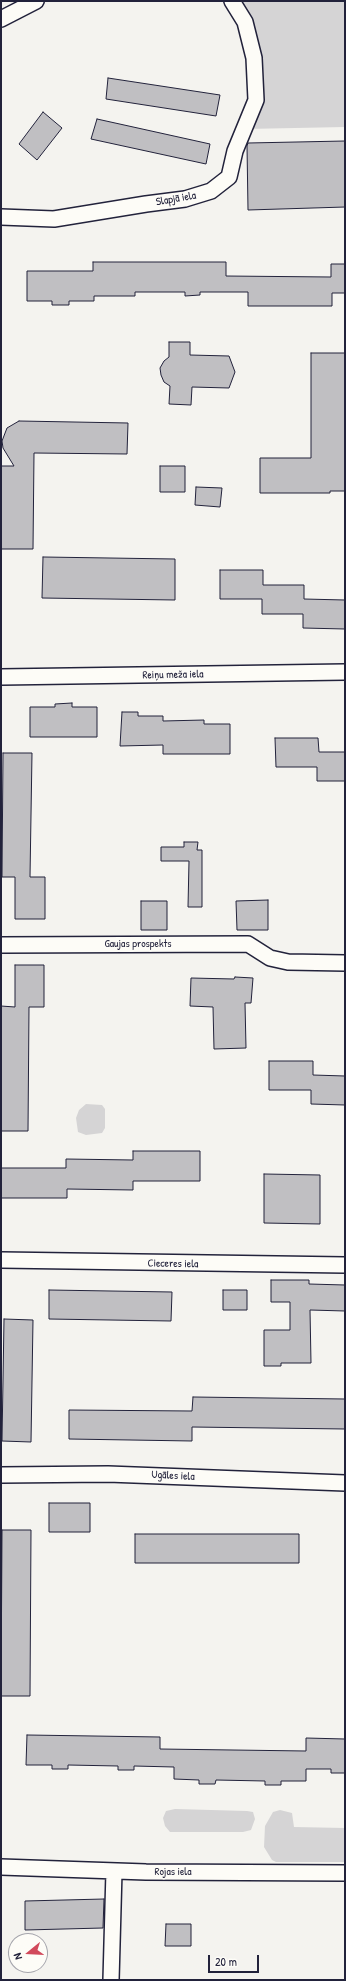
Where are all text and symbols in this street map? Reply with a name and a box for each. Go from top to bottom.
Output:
street label: Slapjā iela [155,189,197,209]
street label: Reiņu meža iela [142,668,204,682]
street label: Gaujas prospekts [105,937,171,951]
street label: Cieceres iela [147,1257,199,1271]
street label: Ugāles iela [151,1468,195,1484]
street label: Rojas iela [154,1865,192,1879]
north arrow [8,1933,48,1973]
scale bar [210,1947,261,1973]
text: N [10,1951,25,1961]
text: 20 m [215,1953,237,1970]

